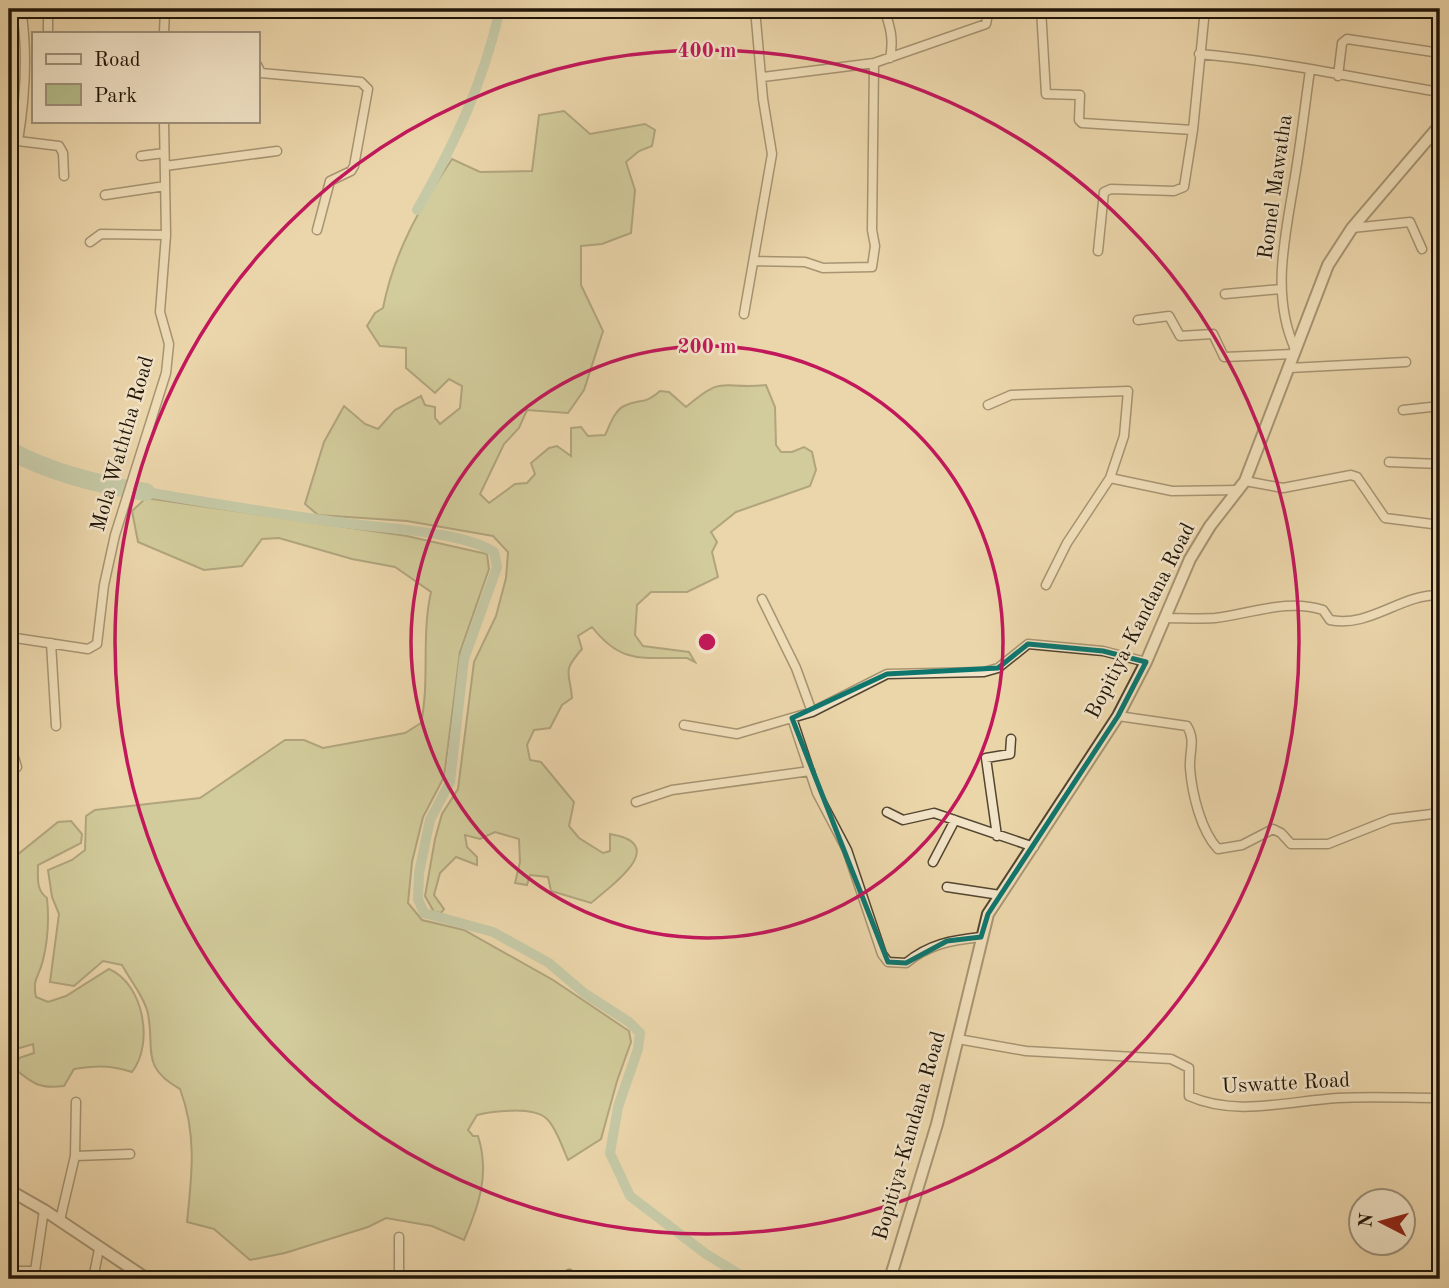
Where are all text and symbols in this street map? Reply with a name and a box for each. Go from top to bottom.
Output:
legend [32,32,259,122]
text: 400 m [677,41,737,62]
text: Road [94,50,141,71]
text: Park [94,86,137,107]
street label: Romel Mawatha [1255,113,1297,261]
text: 200 m [677,337,737,358]
street label: Mola Waththa Road [88,354,158,534]
street label: Bopitiya-Kandana Road [1083,520,1199,722]
centre of rings [695,630,719,654]
street label: Bopitiya-Kandana Road [870,1029,950,1243]
street label: Uswatte Road [1221,1070,1351,1098]
north arrow [1348,1186,1418,1256]
text: N [1357,1212,1378,1229]

